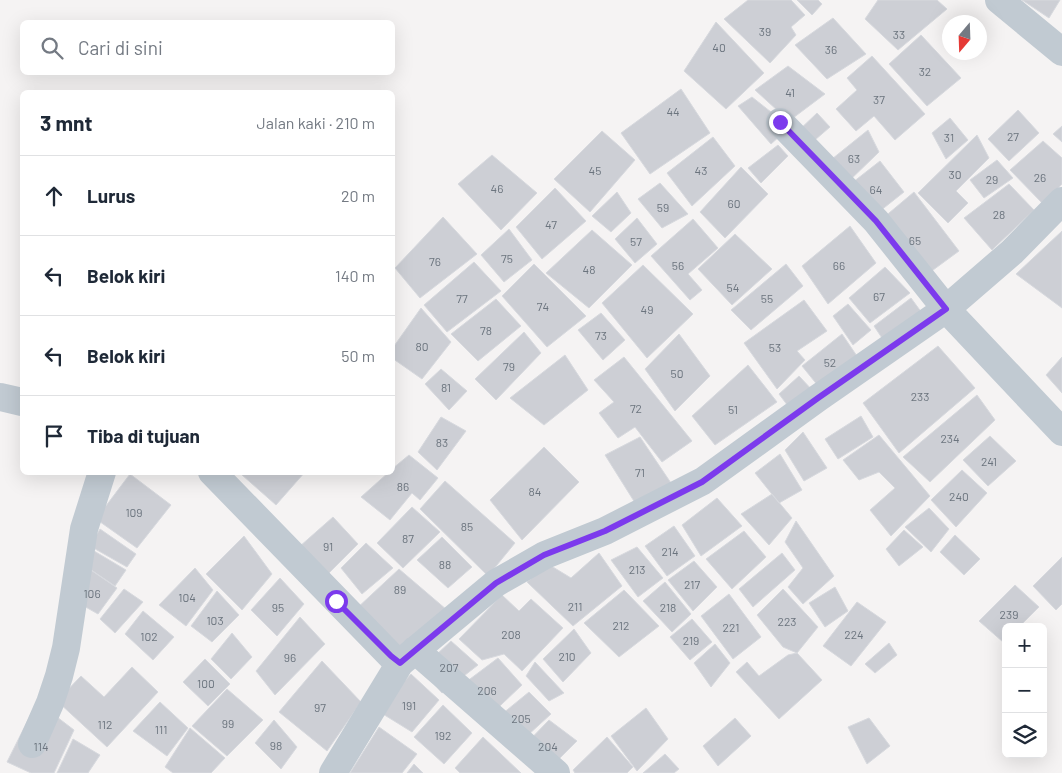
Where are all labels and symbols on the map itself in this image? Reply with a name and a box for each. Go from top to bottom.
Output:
north arrow [942,15,987,60]
house number: 39 [759,24,771,38]
house number: 33 [893,27,905,41]
house number: 40 [712,40,726,54]
house number: 36 [825,42,837,56]
house number: 32 [919,64,931,78]
house number: 41 [785,85,795,99]
house number: 37 [873,92,885,106]
house number: 44 [666,104,680,118]
route end [769,111,792,134]
house number: 27 [1007,129,1019,143]
house number: 31 [944,130,954,144]
house number: 63 [848,151,860,165]
house number: 45 [589,163,601,177]
house number: 43 [695,163,707,177]
house number: 30 [949,167,961,181]
house number: 26 [1034,170,1046,184]
house number: 29 [986,172,998,186]
house number: 46 [491,181,503,195]
house number: 64 [870,182,882,196]
house number: 60 [728,196,740,210]
house number: 59 [657,200,669,214]
house number: 28 [993,207,1005,221]
house number: 47 [545,217,557,231]
house number: 65 [909,233,921,247]
house number: 57 [630,234,642,248]
house number: 75 [501,251,513,265]
house number: 76 [429,254,441,268]
house number: 56 [672,258,684,272]
house number: 66 [833,258,845,272]
house number: 48 [583,262,595,276]
house number: 54 [727,280,739,294]
house number: 67 [873,289,885,303]
house number: 77 [456,291,468,305]
house number: 55 [761,291,773,305]
house number: 74 [537,299,549,313]
house number: 49 [641,302,653,316]
house number: 78 [480,323,492,337]
house number: 73 [595,328,607,342]
house number: 80 [415,339,429,353]
house number: 53 [769,340,781,354]
house number: 52 [824,355,836,369]
house number: 79 [503,359,515,373]
house number: 50 [671,366,683,380]
house number: 81 [441,380,451,394]
house number: 233 [911,389,929,403]
house number: 72 [630,401,642,415]
house number: 51 [728,402,738,416]
house number: 234 [940,431,960,445]
house number: 83 [436,435,448,449]
house number: 241 [981,454,997,468]
house number: 71 [635,465,645,479]
house number: 86 [397,479,409,493]
house number: 84 [529,484,541,498]
house number: 240 [949,489,969,503]
house number: 109 [125,505,143,519]
house number: 85 [461,519,473,533]
house number: 87 [402,531,414,545]
house number: 91 [323,539,333,553]
house number: 214 [661,544,679,558]
house number: 88 [439,557,451,571]
house number: 213 [629,562,645,576]
house number: 217 [684,577,700,591]
house number: 89 [394,582,406,596]
house number: 106 [83,586,101,600]
house number: 104 [178,590,196,604]
route start [325,590,348,613]
house number: 211 [568,599,582,613]
house number: 95 [272,600,284,614]
house number: 218 [660,600,676,614]
house number: 239 [1000,607,1018,621]
house number: 103 [206,613,224,627]
house number: 223 [778,614,796,628]
house number: 212 [613,618,629,632]
house number: 221 [723,620,739,634]
house number: 208 [501,627,521,641]
house number: 224 [844,627,864,641]
house number: 102 [140,629,158,643]
house number: 219 [683,633,699,647]
house number: 210 [558,649,576,663]
house number: 96 [284,650,296,664]
house number: 207 [440,660,459,674]
house number: 100 [197,676,215,690]
house number: 206 [477,683,497,697]
house number: 191 [402,698,416,712]
house number: 97 [314,700,326,714]
house number: 205 [511,711,531,725]
house number: 99 [222,716,234,730]
house number: 112 [98,717,112,731]
house number: 111 [155,722,167,736]
house number: 192 [435,728,451,742]
house number: 98 [270,738,282,752]
house number: 114 [33,739,49,753]
house number: 204 [538,739,558,753]

